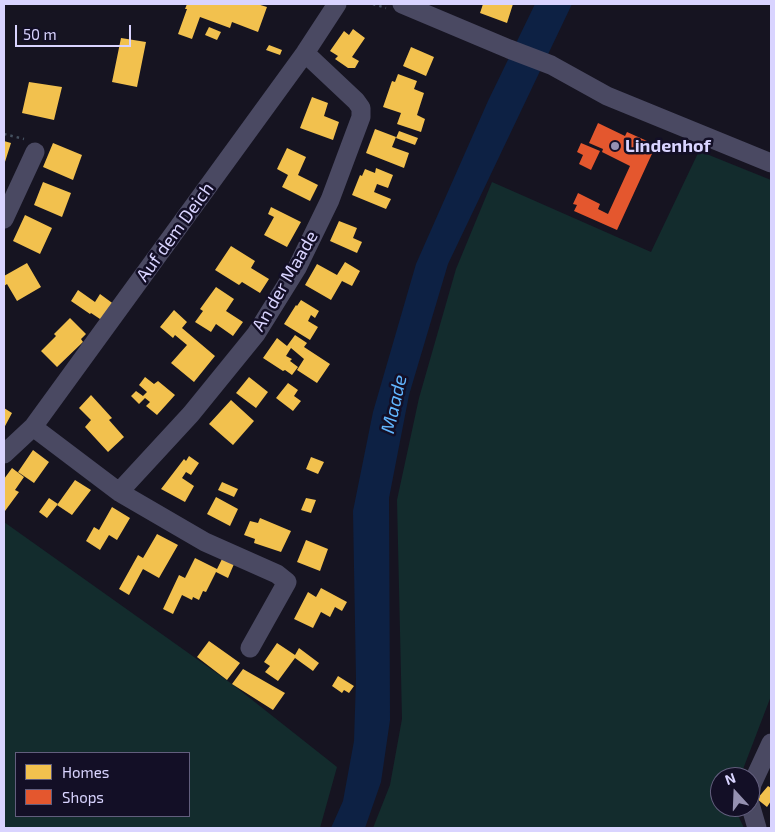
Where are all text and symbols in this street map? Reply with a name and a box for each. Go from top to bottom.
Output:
scale bar [18,15,134,47]
text: 50 m [23,25,57,43]
place label: Lindenhof [625,135,711,157]
marker: Lindenhof [609,140,621,152]
street label: Auf dem Deich [132,178,218,286]
street label: An der Maade [248,227,322,335]
water label: Maade [376,372,412,436]
legend [15,752,190,817]
text: Homes [62,763,109,781]
north arrow [710,767,760,817]
text: N [722,769,738,788]
text: Shops [62,788,104,806]

